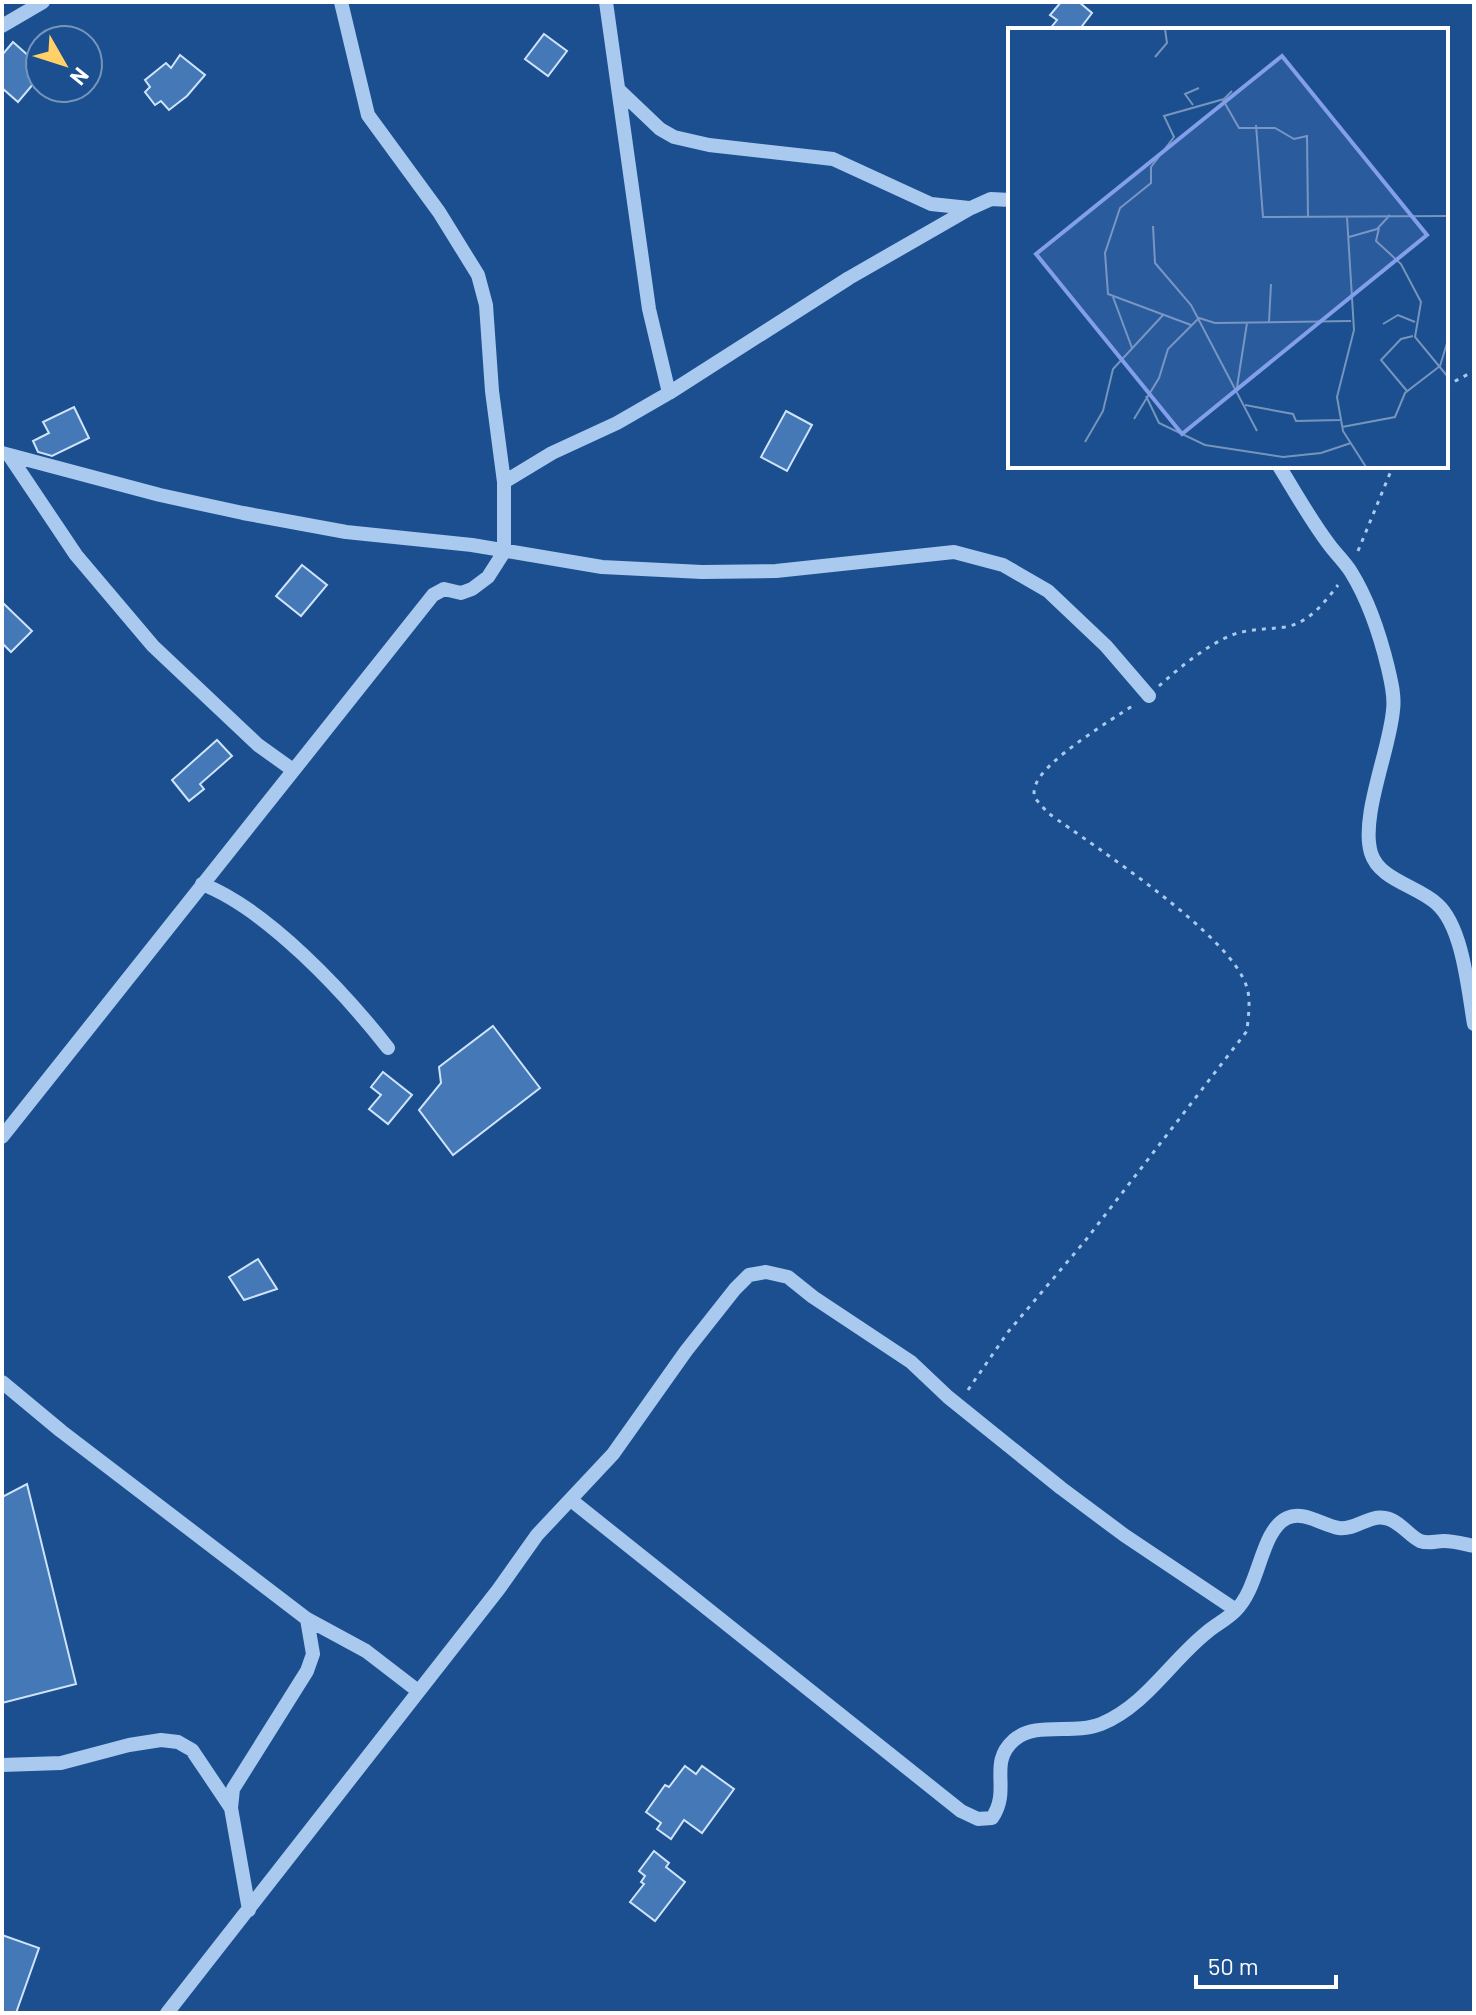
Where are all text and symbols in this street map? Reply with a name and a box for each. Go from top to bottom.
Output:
north arrow [24,24,104,104]
inset map [1008,28,1448,468]
text: N [66,63,95,91]
scale bar [1196,1939,1336,1989]
text: 50 m [1208,1951,1259,1980]

